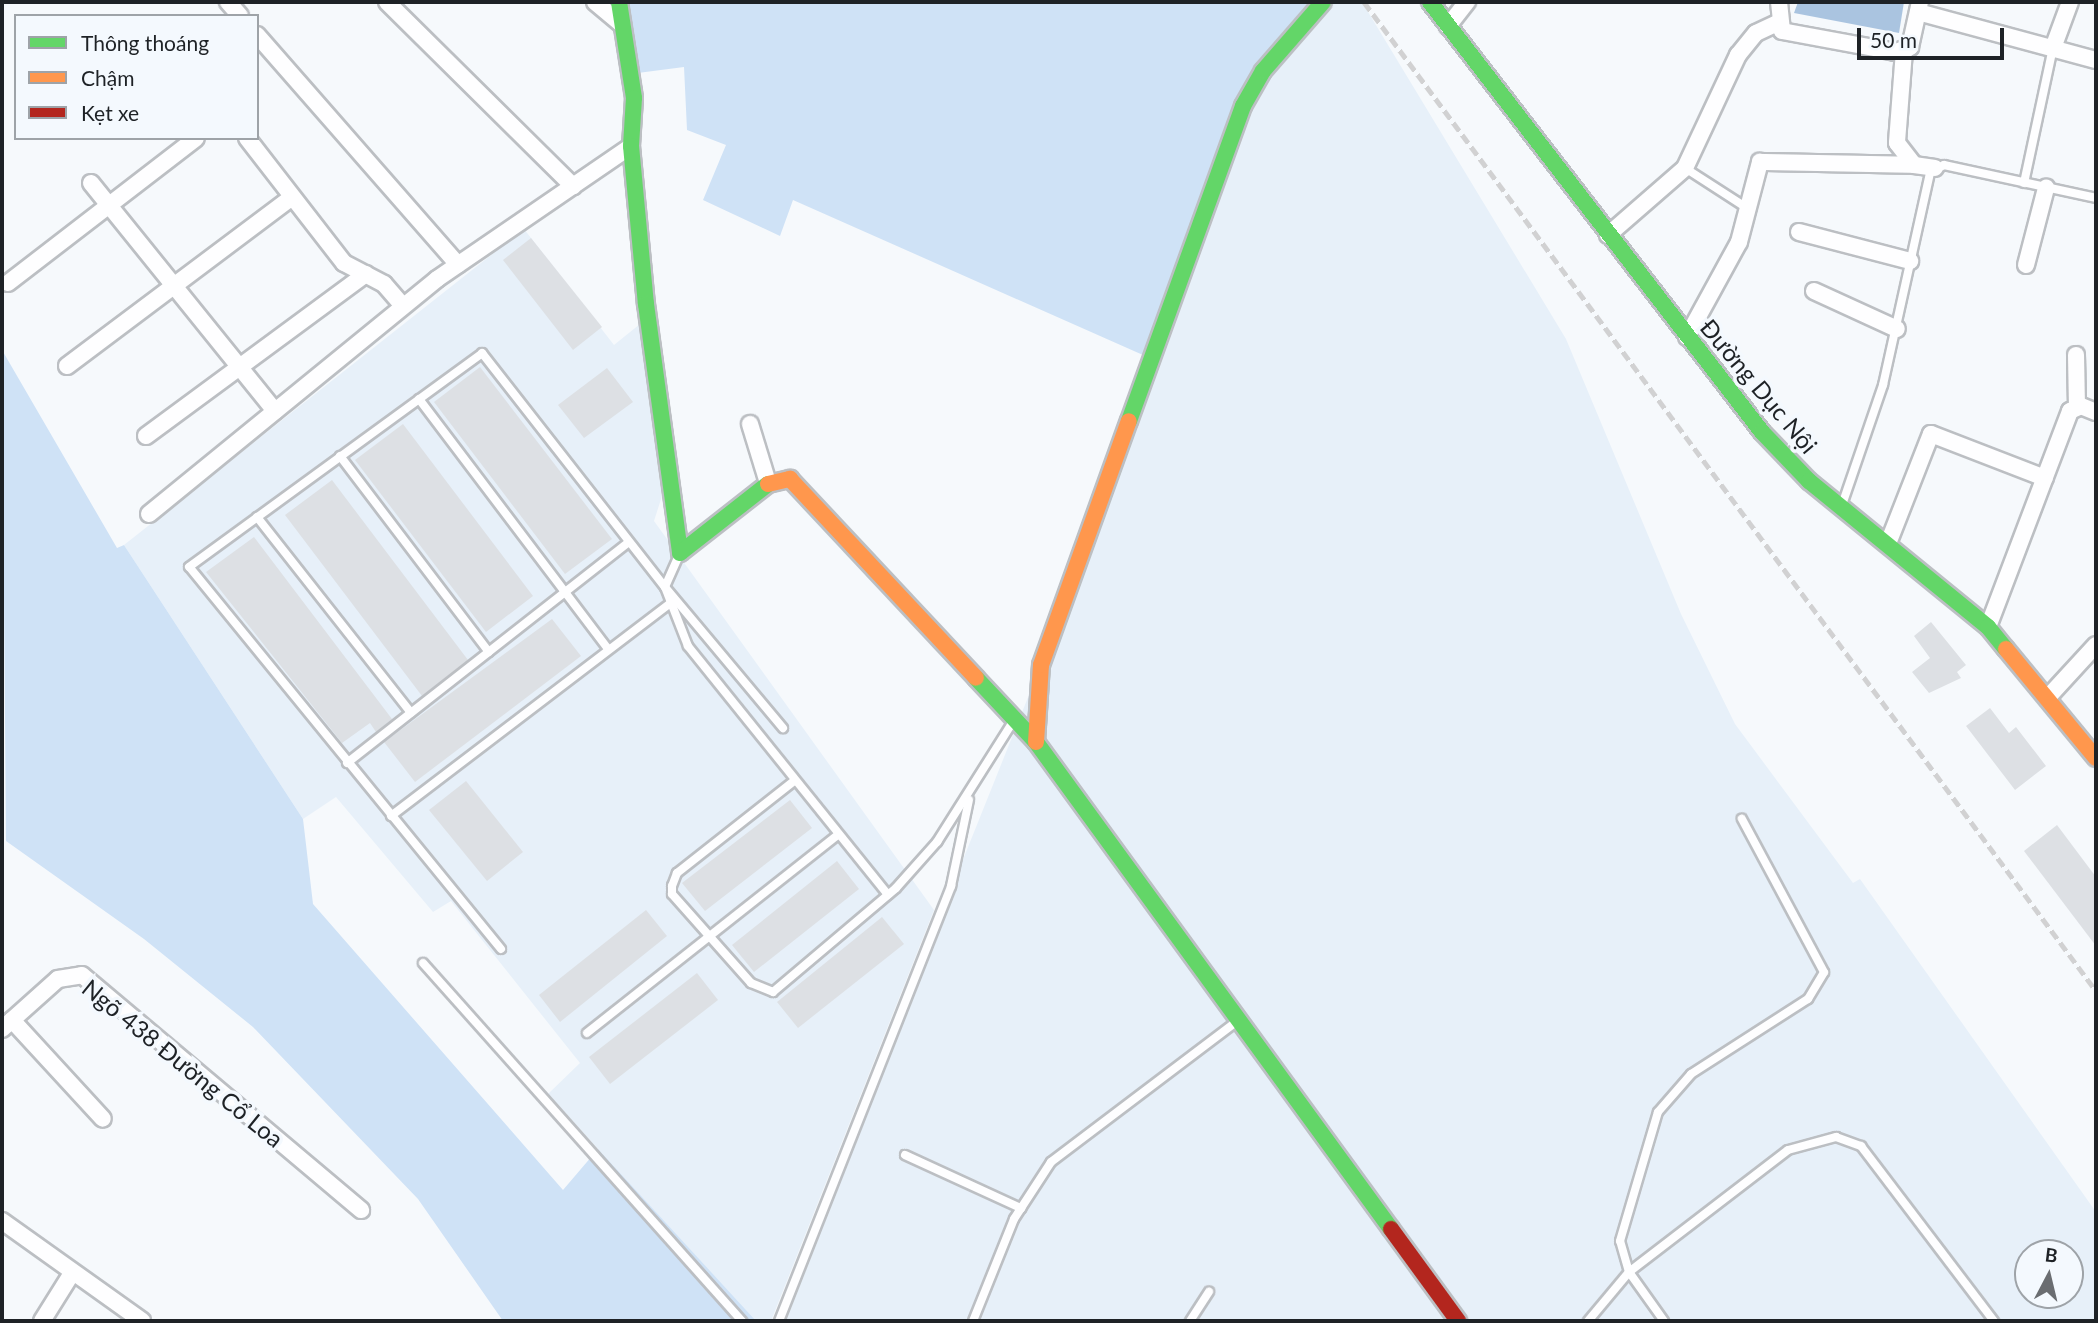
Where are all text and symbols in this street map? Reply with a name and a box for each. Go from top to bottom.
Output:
legend [14,14,259,140]
scale bar [1860,14,2007,58]
text: 50 m [1870,27,1917,52]
text: Thông thoáng [81,30,209,55]
text: Chậm [81,65,134,90]
text: Kẹt xe [81,100,139,125]
street label: Đường Dục Nội [1694,313,1824,459]
street label: Ngõ 438 Đường Cổ Loa [77,973,289,1153]
north arrow [2014,1239,2084,1309]
text: B [2044,1242,2059,1267]

